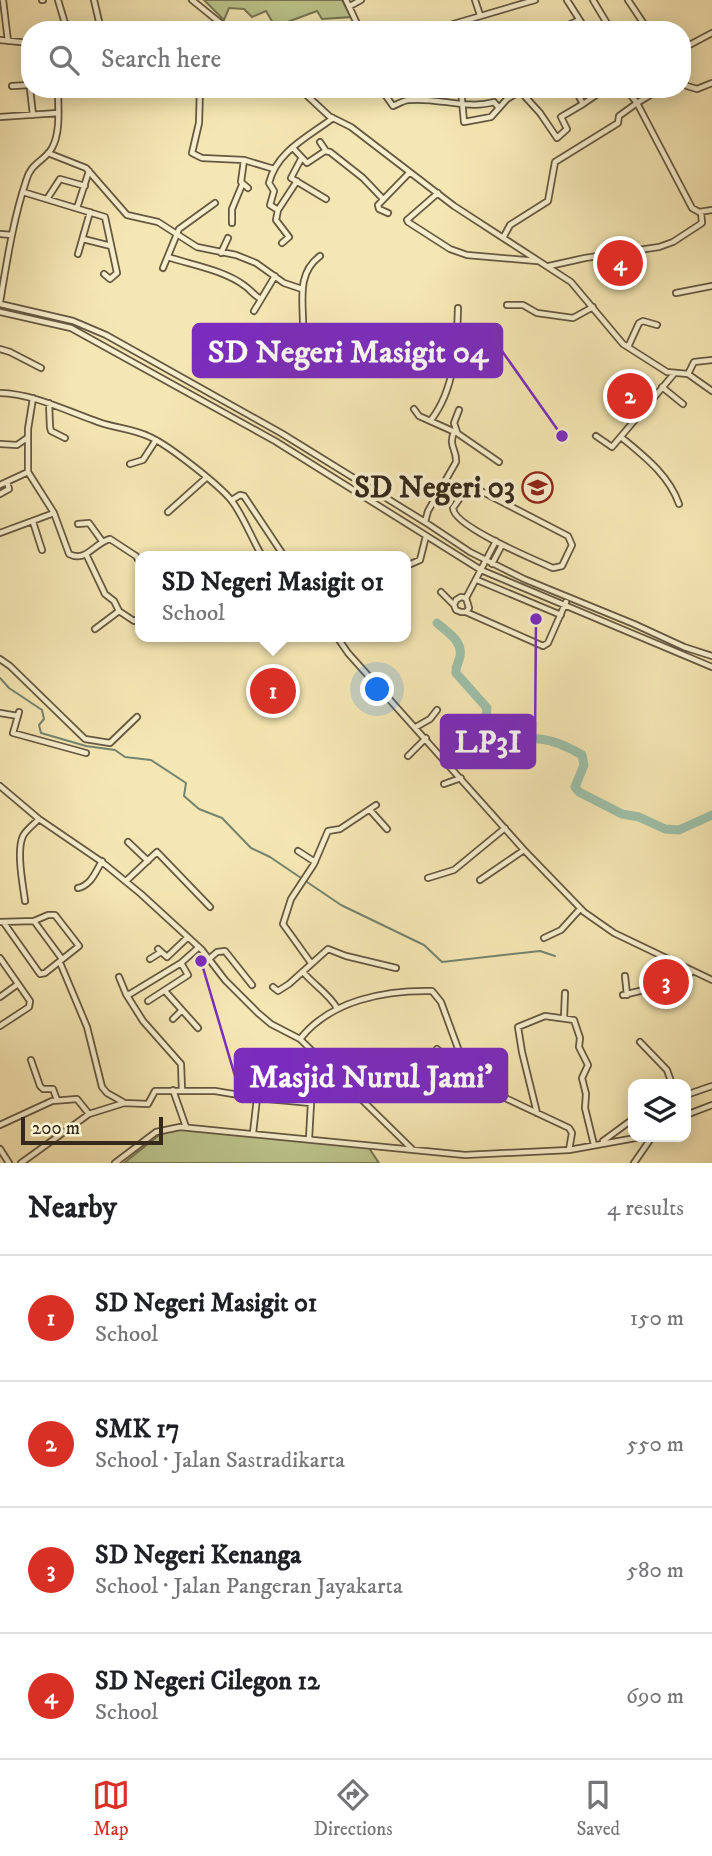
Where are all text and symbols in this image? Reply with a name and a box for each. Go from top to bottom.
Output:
search box [21,21,691,98]
icon: search [45,41,83,79]
text: Search here [101,43,221,76]
pin: 4 [597,237,643,289]
callout: SD Negeri Masigit 04 [193,324,502,377]
text: SD Negeri Masigit 04 [208,333,490,373]
pin: 2 [607,370,653,422]
place label: SD Negeri 03 [354,470,515,507]
school or university icon: SD Negeri 03 [521,471,555,505]
popup [135,551,411,642]
text: SD Negeri Masigit 01 [162,566,384,599]
text: School [162,599,225,628]
pin: 1 [250,665,296,717]
your location [360,672,394,706]
callout: LP3I [441,715,535,768]
text: LP3I [455,723,521,763]
pin: 3 [643,956,689,1008]
callout: Masjid Nurul Jami' [235,1049,507,1102]
text: Masjid Nurul Jami' [249,1058,493,1098]
map controls [628,1079,691,1142]
button: layers [628,1079,691,1142]
scale bar [21,1114,163,1146]
text: 200 m [32,1117,80,1140]
text: Nearby [28,1190,117,1227]
text: 4 results [607,1194,684,1223]
text: SD Negeri Masigit 01 [95,1287,317,1320]
text: 1 [47,1304,55,1333]
text: 150 m [630,1304,684,1333]
text: School [95,1320,158,1349]
text: SMK 17 [95,1413,180,1446]
text: 2 [45,1430,57,1459]
text: 550 m [627,1430,684,1459]
text: School · Jalan Sastradikarta [95,1446,345,1475]
text: SD Negeri Kenanga [95,1539,301,1572]
text: 3 [47,1556,55,1585]
text: 580 m [627,1556,684,1585]
text: School · Jalan Pangeran Jayakarta [95,1572,403,1601]
text: SD Negeri Cilegon 12 [95,1665,320,1698]
text: 4 [44,1682,58,1711]
text: 690 m [626,1682,684,1711]
text: School [95,1698,158,1727]
tab: Map [92,1776,130,1841]
tab: Directions [314,1776,393,1841]
tab: Saved [576,1776,620,1841]

